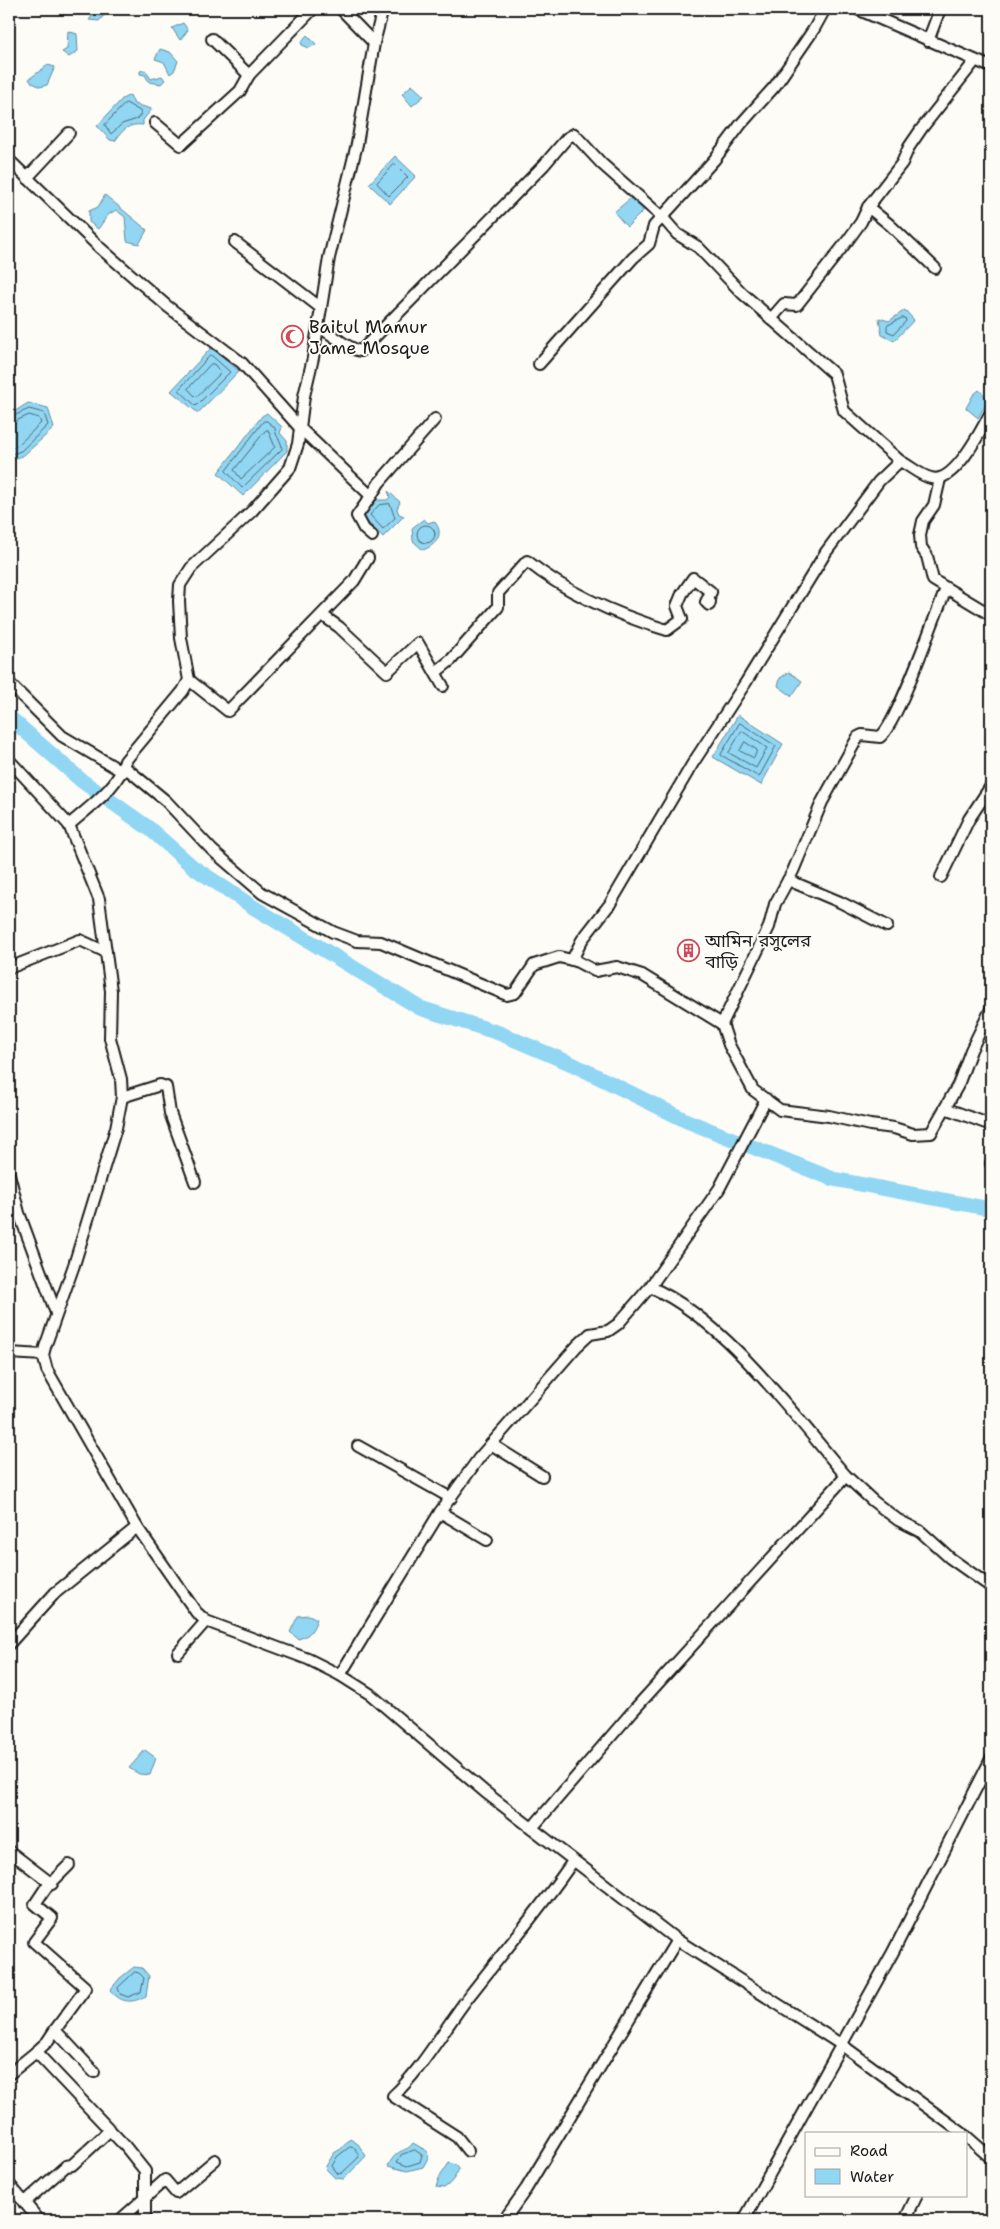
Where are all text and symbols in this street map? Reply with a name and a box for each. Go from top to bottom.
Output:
place label: Baitul Mamur Jame Mosque [309,315,430,360]
mosque icon: Baitul Mamur Jame Mosque [281,325,305,349]
place label: আমিন রসুলের বাড়ি [704,929,811,974]
building icon: আমিন রসুলের বাড়ি [677,939,701,963]
legend [805,2132,968,2196]
text: Road [850,2141,888,2161]
text: Water [850,2167,894,2187]

